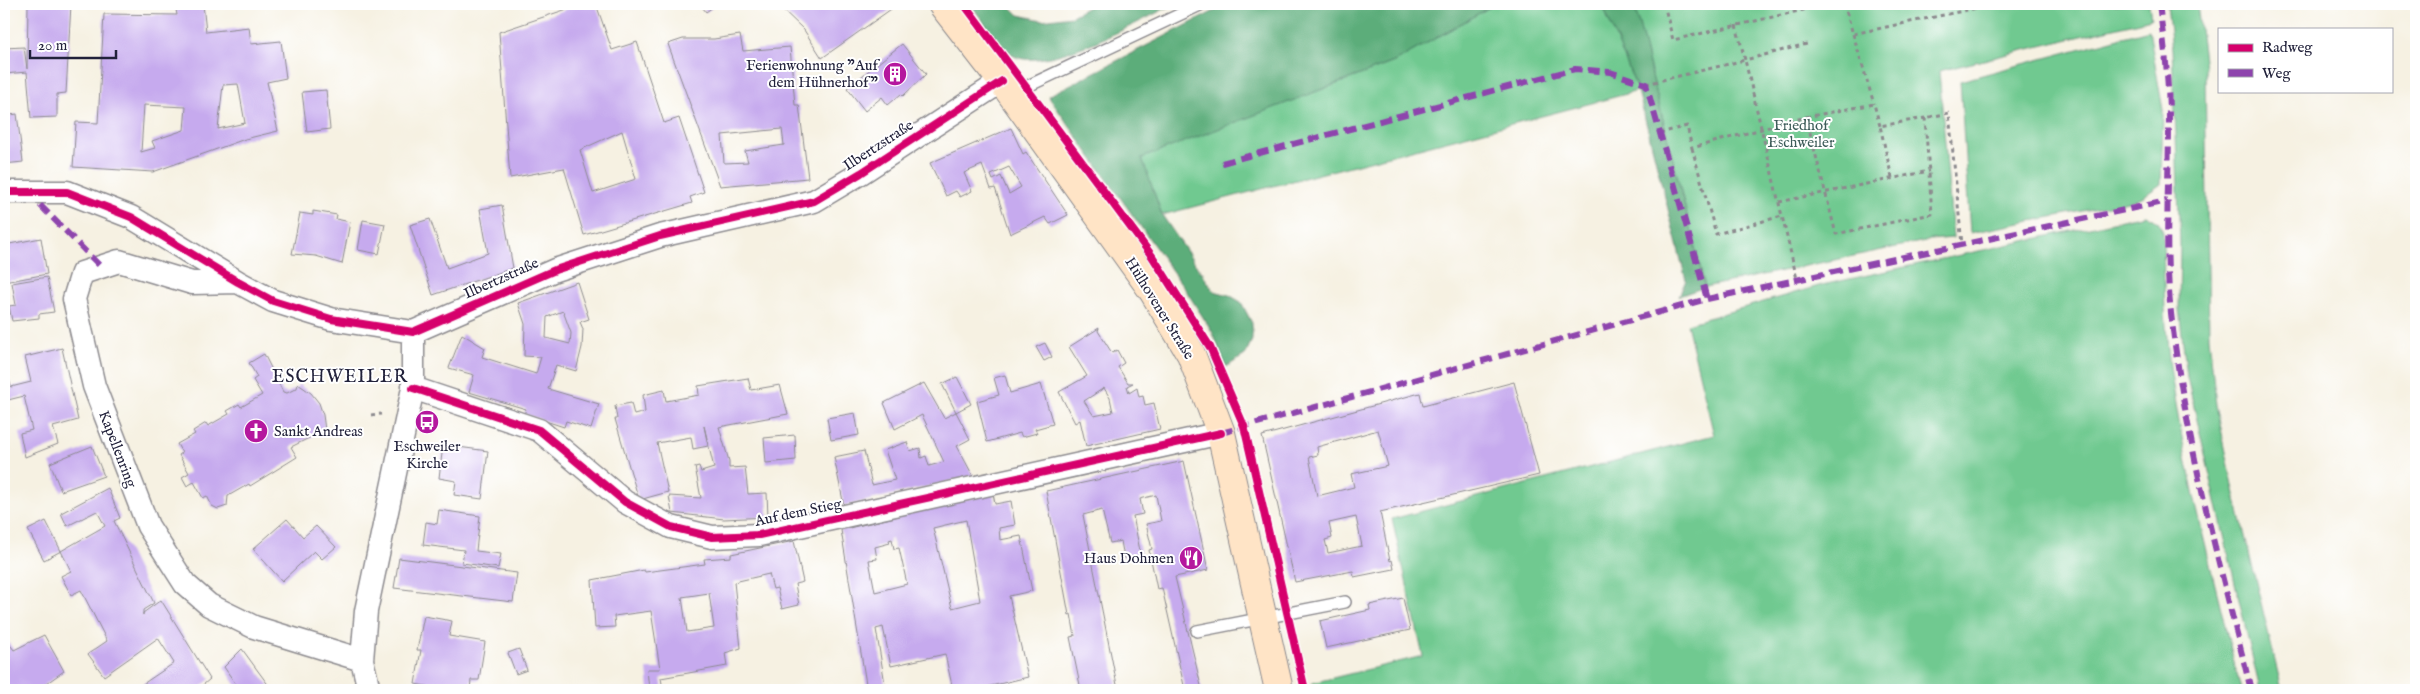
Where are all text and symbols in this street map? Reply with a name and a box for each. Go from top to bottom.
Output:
scale bar [30,28,116,60]
legend [2218,28,2392,92]
text: 20 m [38,36,68,55]
text: Radweg [2262,38,2313,57]
place label: Ferienwohnung "Auf dem Hühnerhof" [746,56,881,92]
building icon: Ferienwohnung "Auf dem Hühnerhof" [882,61,908,87]
text: Weg [2262,64,2291,83]
street label: Ilbertzstraße [840,116,917,175]
park label: Friedhof Eschweiler [1768,116,1835,152]
street label: Ilbertzstraße [461,253,542,303]
street label: Hülhovener Straße [1121,254,1199,363]
district label: ESCHWEILER [272,366,409,389]
street label: Kapellenring [94,408,141,491]
bus stop icon: Eschweiler Kirche [414,409,440,435]
church icon: Sankt Andreas [243,418,269,444]
place label: Sankt Andreas [274,422,363,441]
place label: Eschweiler Kirche [394,437,461,473]
street label: Auf dem Stieg [752,494,844,531]
restaurant icon: Haus Dohmen [1178,545,1204,571]
place label: Haus Dohmen [1084,549,1174,568]

